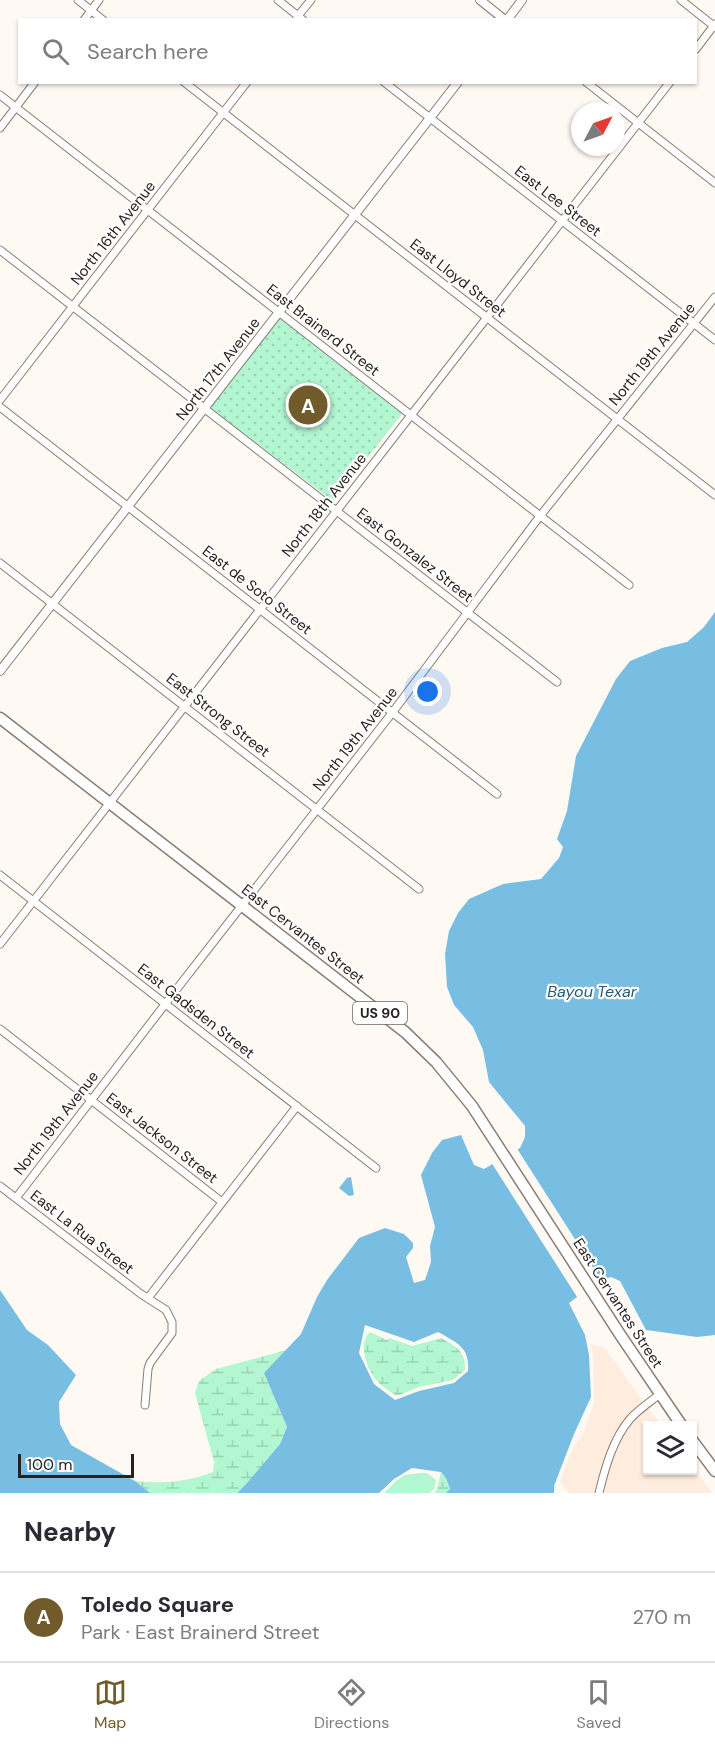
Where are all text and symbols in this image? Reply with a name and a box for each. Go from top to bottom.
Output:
search box [18,18,697,84]
icon: search [39,35,72,68]
text: Search here [87,37,208,66]
north arrow [571,102,625,156]
street label: East Lee Street [511,161,606,241]
street label: North 16th Avenue [66,177,160,289]
street label: East Lloyd Street [406,234,510,322]
street label: East Brainerd Street [262,280,384,381]
street label: North 19th Avenue [604,298,700,410]
street label: North 17th Avenue [171,313,265,425]
pin: A [288,382,328,428]
street label: North 18th Avenue [277,449,371,561]
street label: East Gonzalez Street [353,503,478,607]
street label: East de Soto Street [198,541,316,639]
street label: East Strong Street [162,668,274,762]
your location [413,677,442,706]
street label: North 19th Avenue [308,683,402,795]
street label: East Cervantes Street [237,880,369,988]
street label: East Gadsden Street [133,959,259,1063]
water label: Bayou Texar [547,981,638,1002]
road number: US 90 [353,1002,407,1024]
street label: North 19th Avenue [9,1067,103,1179]
street label: East Jackson Street [102,1088,222,1188]
street label: East La Rua Street [26,1185,138,1279]
street label: East Cervantes Street [568,1234,668,1372]
map controls [643,1421,697,1475]
button: layers [643,1421,697,1475]
scale bar [18,1451,134,1478]
text: 100 m [27,1454,72,1475]
text: Nearby [24,1515,116,1549]
text: Toledo Square [81,1590,234,1619]
text: A [36,1604,51,1630]
text: 270 m [633,1604,691,1630]
text: Park · East Brainerd Street [81,1619,320,1645]
tab: Map [94,1676,127,1733]
tab: Directions [314,1676,389,1733]
tab: Saved [577,1676,621,1733]

